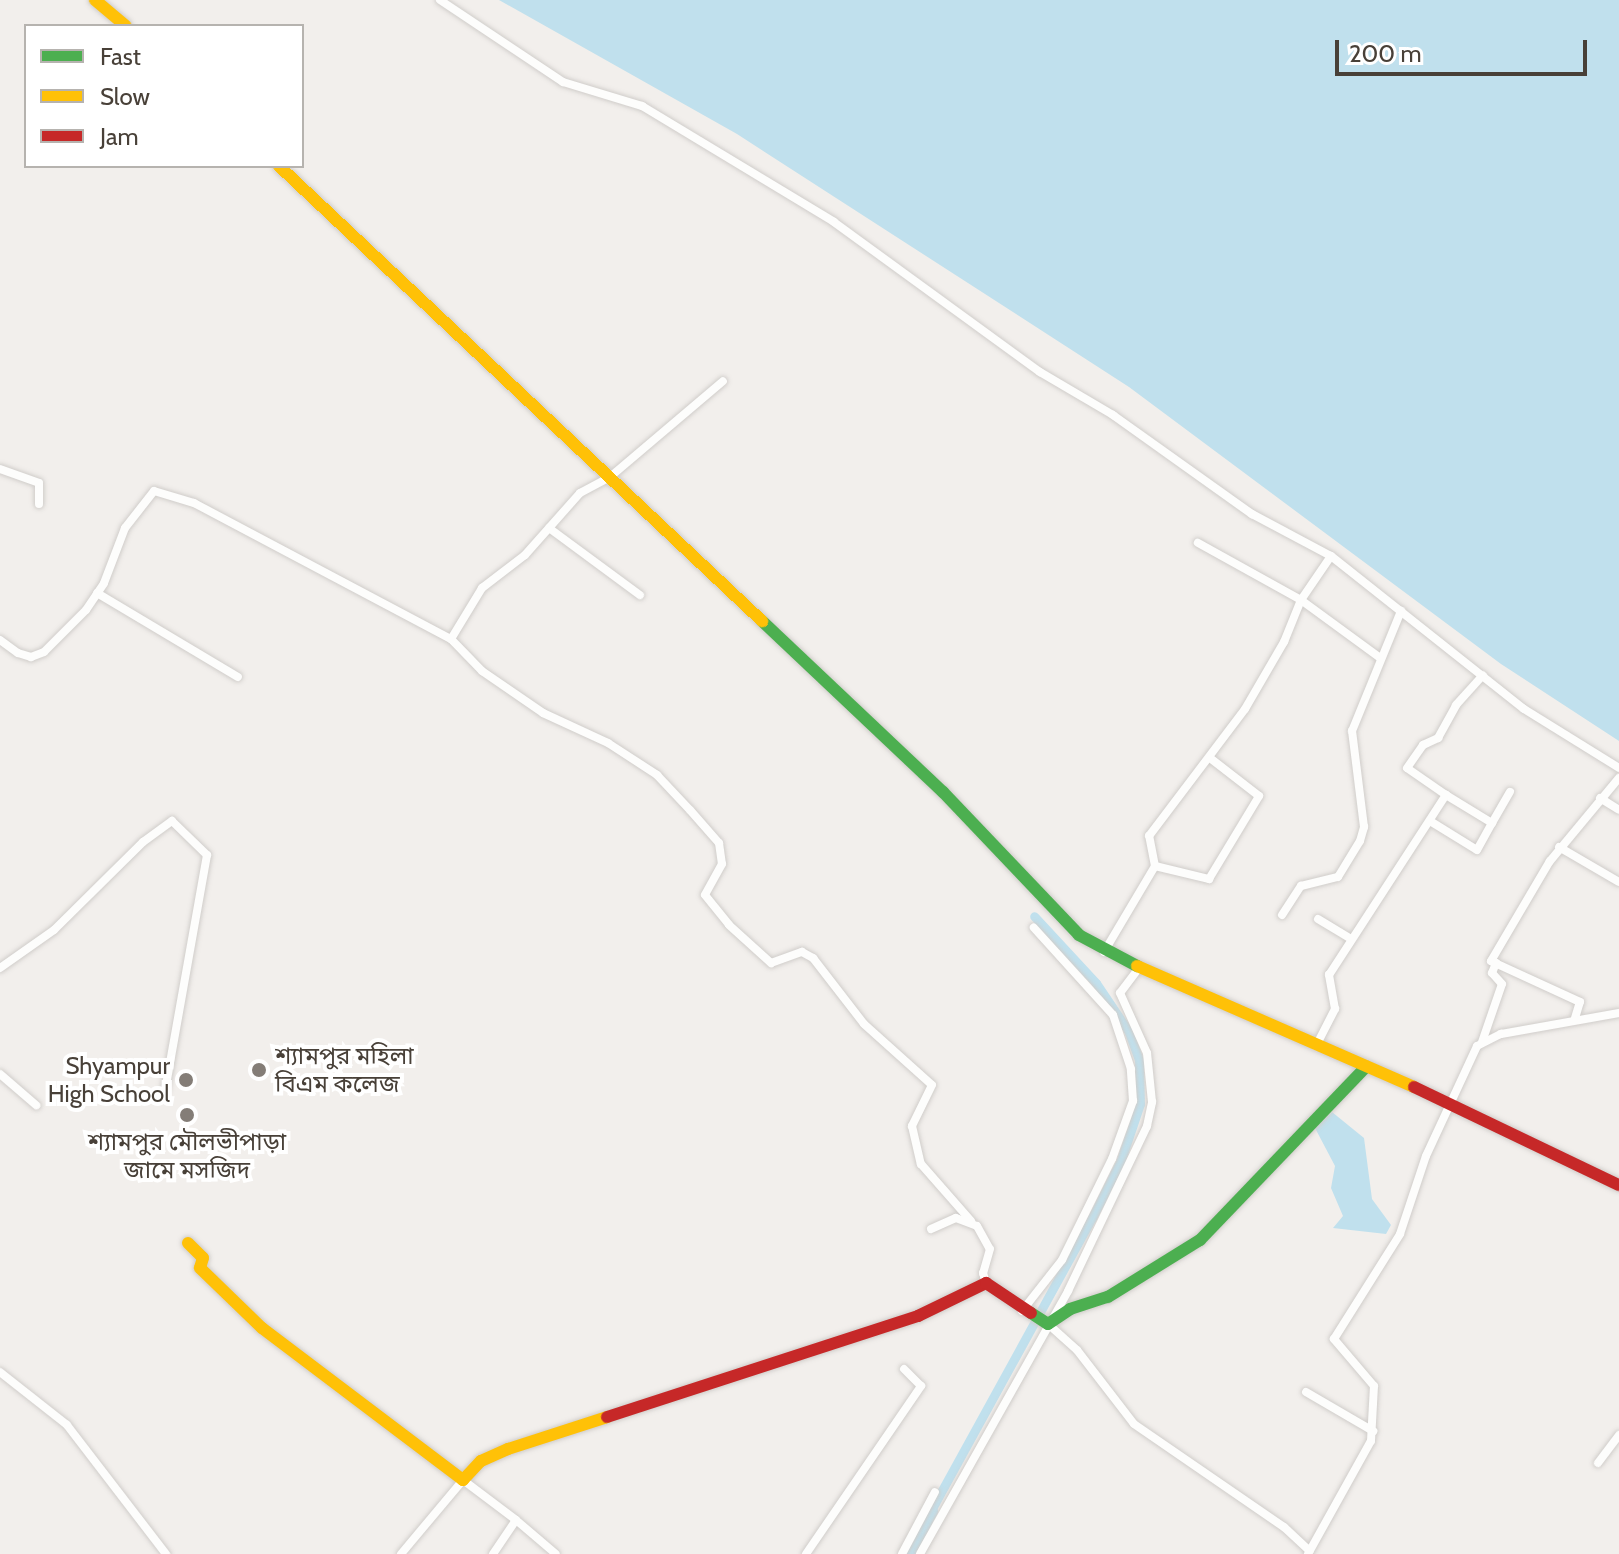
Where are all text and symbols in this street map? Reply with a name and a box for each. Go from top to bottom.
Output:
legend [24,24,304,168]
scale bar [1339,24,1591,74]
text: 200 m [1349,39,1422,68]
text: Fast [100,42,141,71]
text: Slow [100,82,150,111]
text: Jam [100,122,138,151]
place label: শ্যামপুর মহিলা বিএম কলেজ [275,1042,414,1098]
place label: Shyampur High School [48,1052,170,1108]
marker: শ্যামপুর মহিলা বিএম কলেজ [250,1061,268,1079]
marker: Shyampur High School [177,1071,195,1089]
marker: শ্যামপুর মৌলভীপাড়া জামে মসজিদ [178,1106,196,1124]
place label: শ্যামপুর মৌলভীপাড়া জামে মসজিদ [88,1128,286,1184]

